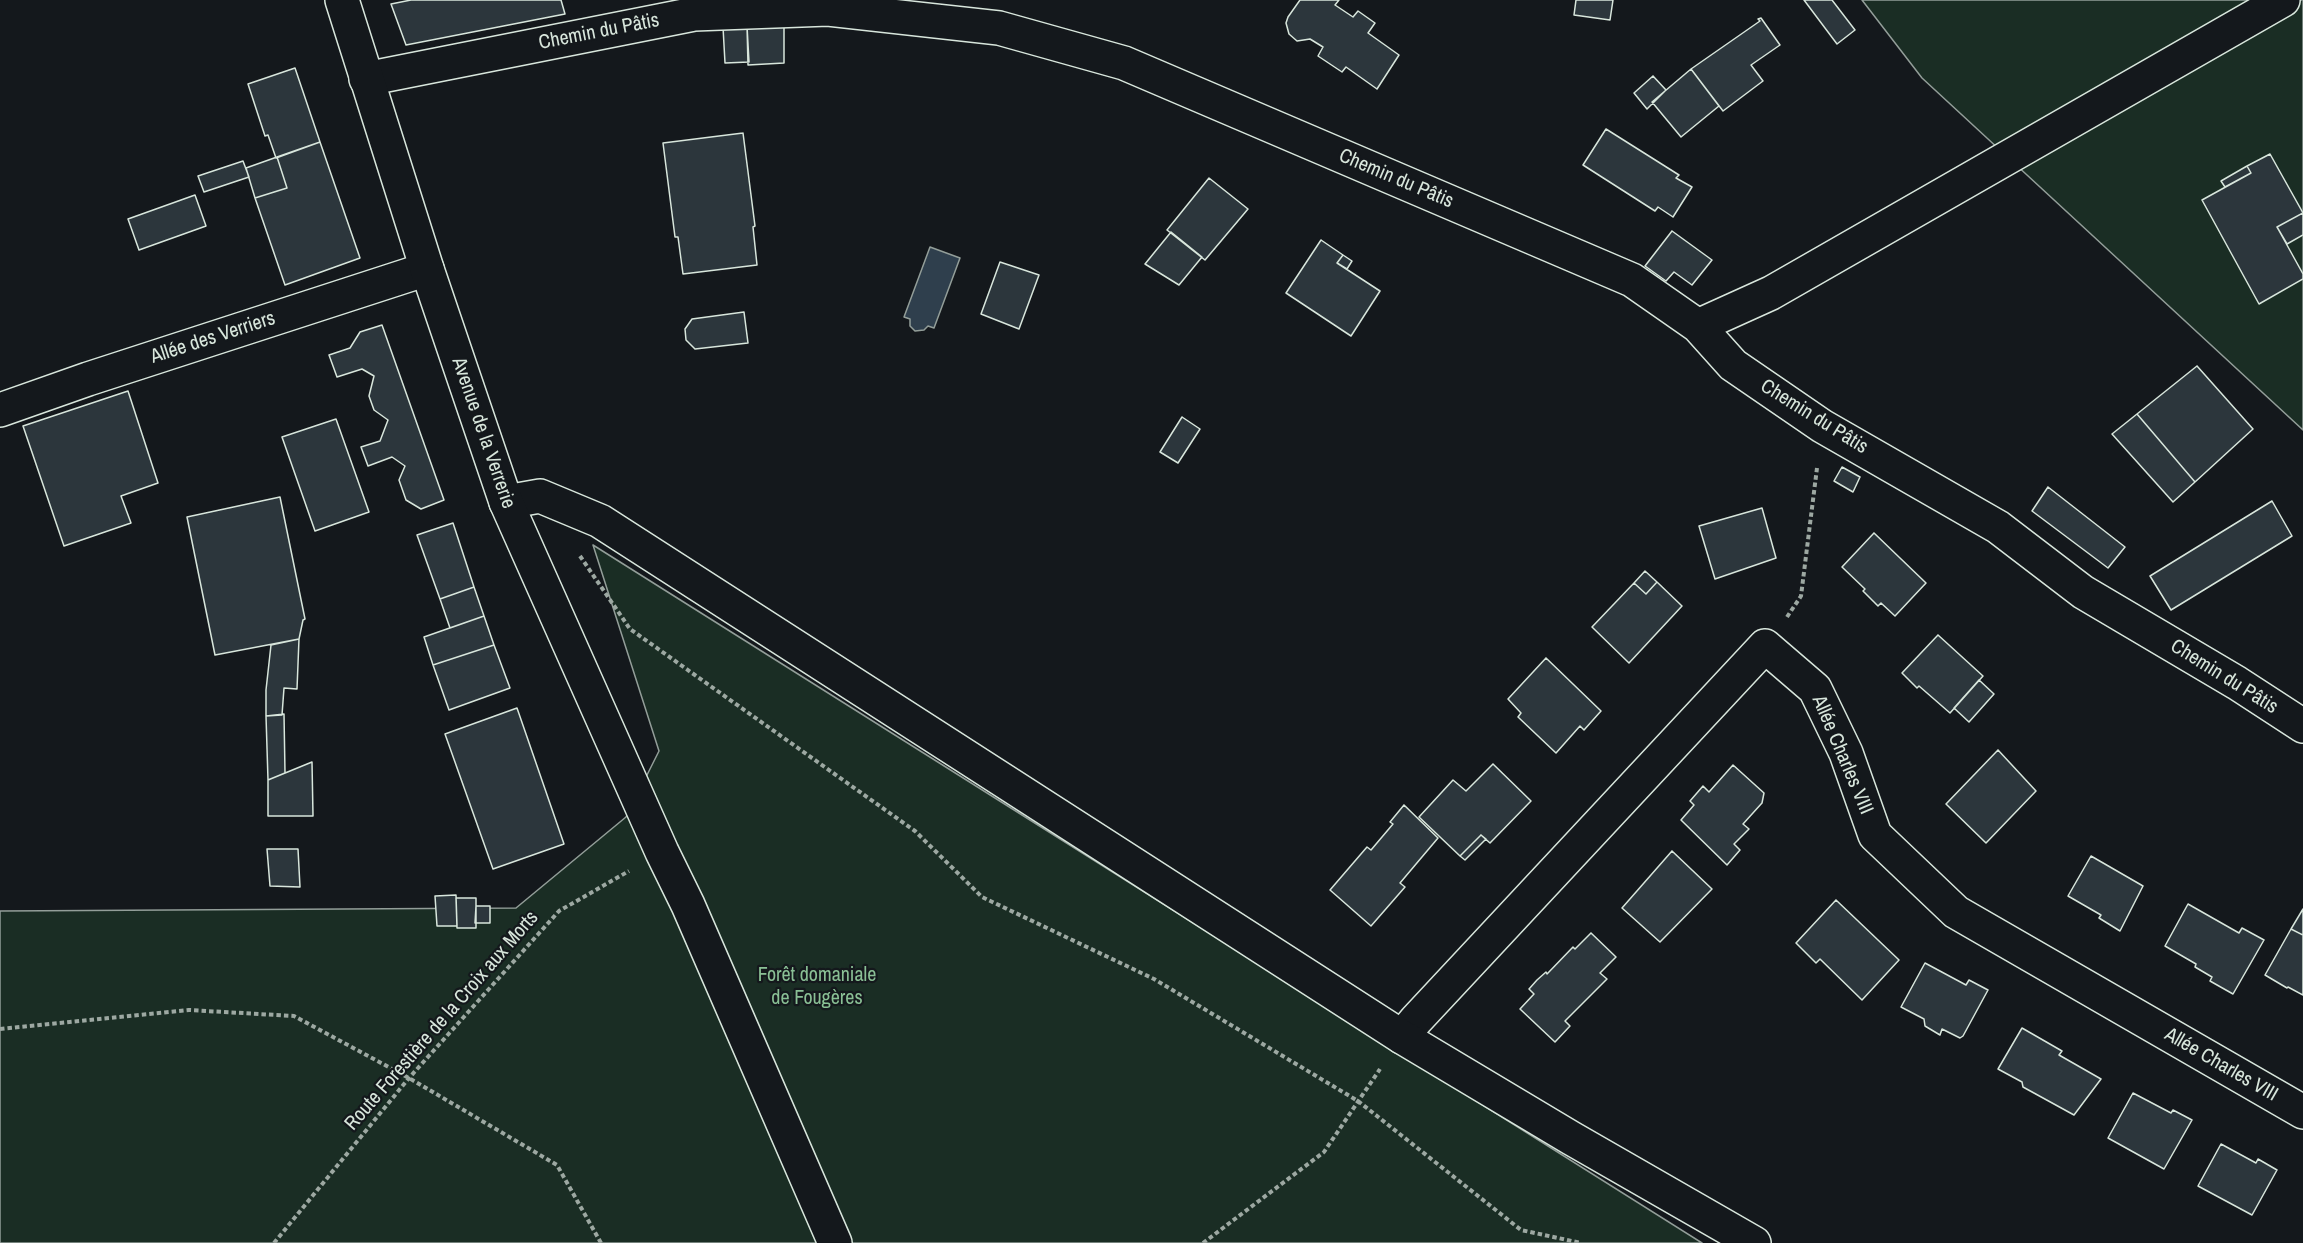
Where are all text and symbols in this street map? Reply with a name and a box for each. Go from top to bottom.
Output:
street label: Chemin du Pâtis [537,9,661,55]
street label: Chemin du Pâtis [1335,144,1457,214]
street label: Allée des Verriers [148,307,278,369]
street label: Avenue de la Verrerie [446,354,520,512]
street label: Chemin du Pâtis [1756,374,1872,460]
street label: Chemin du Pâtis [2166,634,2282,720]
street label: Allée Charles VIII [1806,692,1878,818]
street label: Route Forestière de la Croix aux Morts [340,906,544,1136]
park label: Forêt domaniale de Fougères [758,964,876,1011]
street label: Allée Charles VIII [2160,1023,2282,1107]

